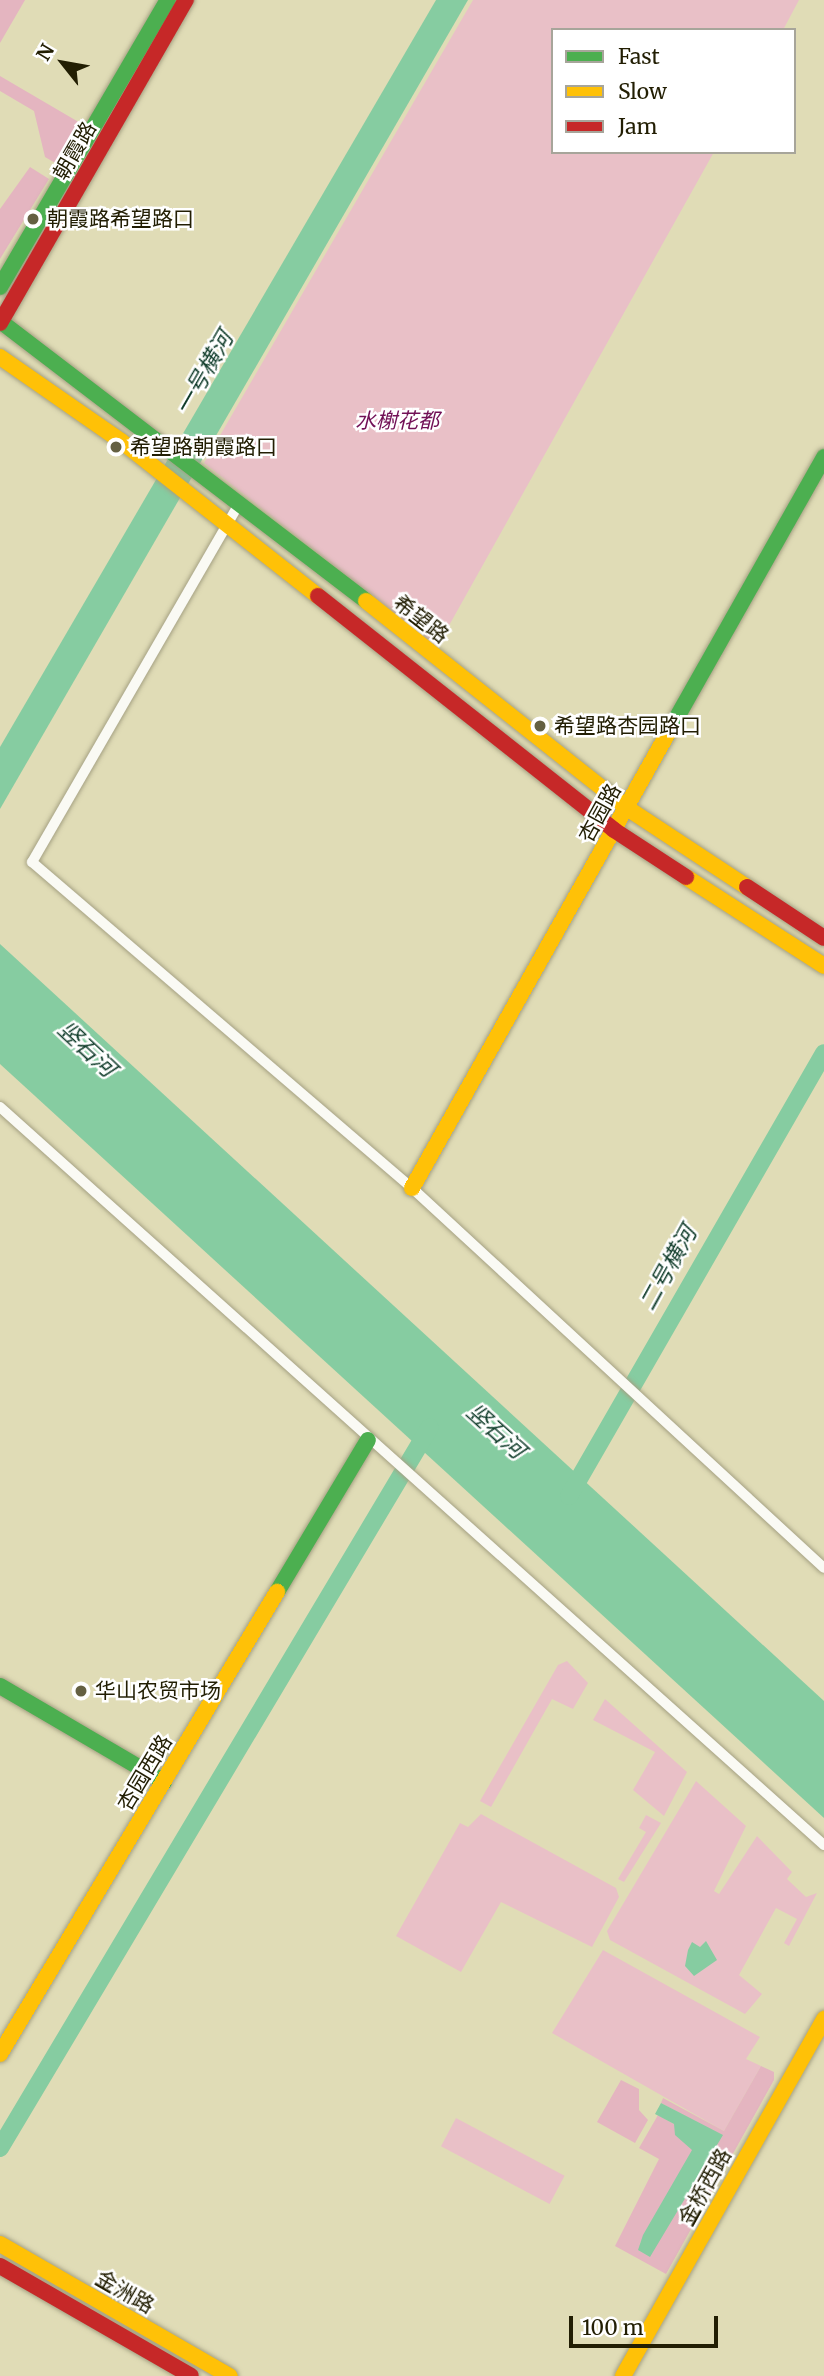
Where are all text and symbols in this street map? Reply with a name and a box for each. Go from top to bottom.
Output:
north arrow [28,28,98,98]
legend [551,28,796,154]
text: N [31,40,59,65]
text: Fast [618,43,660,70]
text: Slow [618,78,667,105]
text: Jam [618,113,657,140]
street label: 朝霞路 [48,117,102,185]
place label: 朝霞路希望路口 [47,206,194,232]
marker: 朝霞路希望路口 [25,211,41,227]
water label: 一号横河 [169,326,239,420]
park label: 水榭花都 [355,408,439,434]
place label: 希望路朝霞路口 [130,434,277,460]
marker: 希望路朝霞路口 [108,439,124,455]
street label: 希望路 [388,590,454,648]
place label: 希望路杏园路口 [554,713,701,739]
marker: 希望路杏园路口 [532,718,548,734]
street label: 杏园路 [574,779,626,847]
water label: 竖石河 [52,1015,122,1083]
water label: 二号横河 [634,1221,702,1315]
water label: 竖石河 [461,1398,531,1464]
place label: 华山农贸市场 [95,1678,221,1704]
marker: 华山农贸市场 [73,1683,89,1699]
street label: 杏园西路 [113,1731,177,1815]
street label: 金桥西路 [674,2144,736,2230]
street label: 金洲路 [91,2265,159,2319]
scale bar [572,2302,721,2346]
text: 100 m [582,2314,644,2341]

